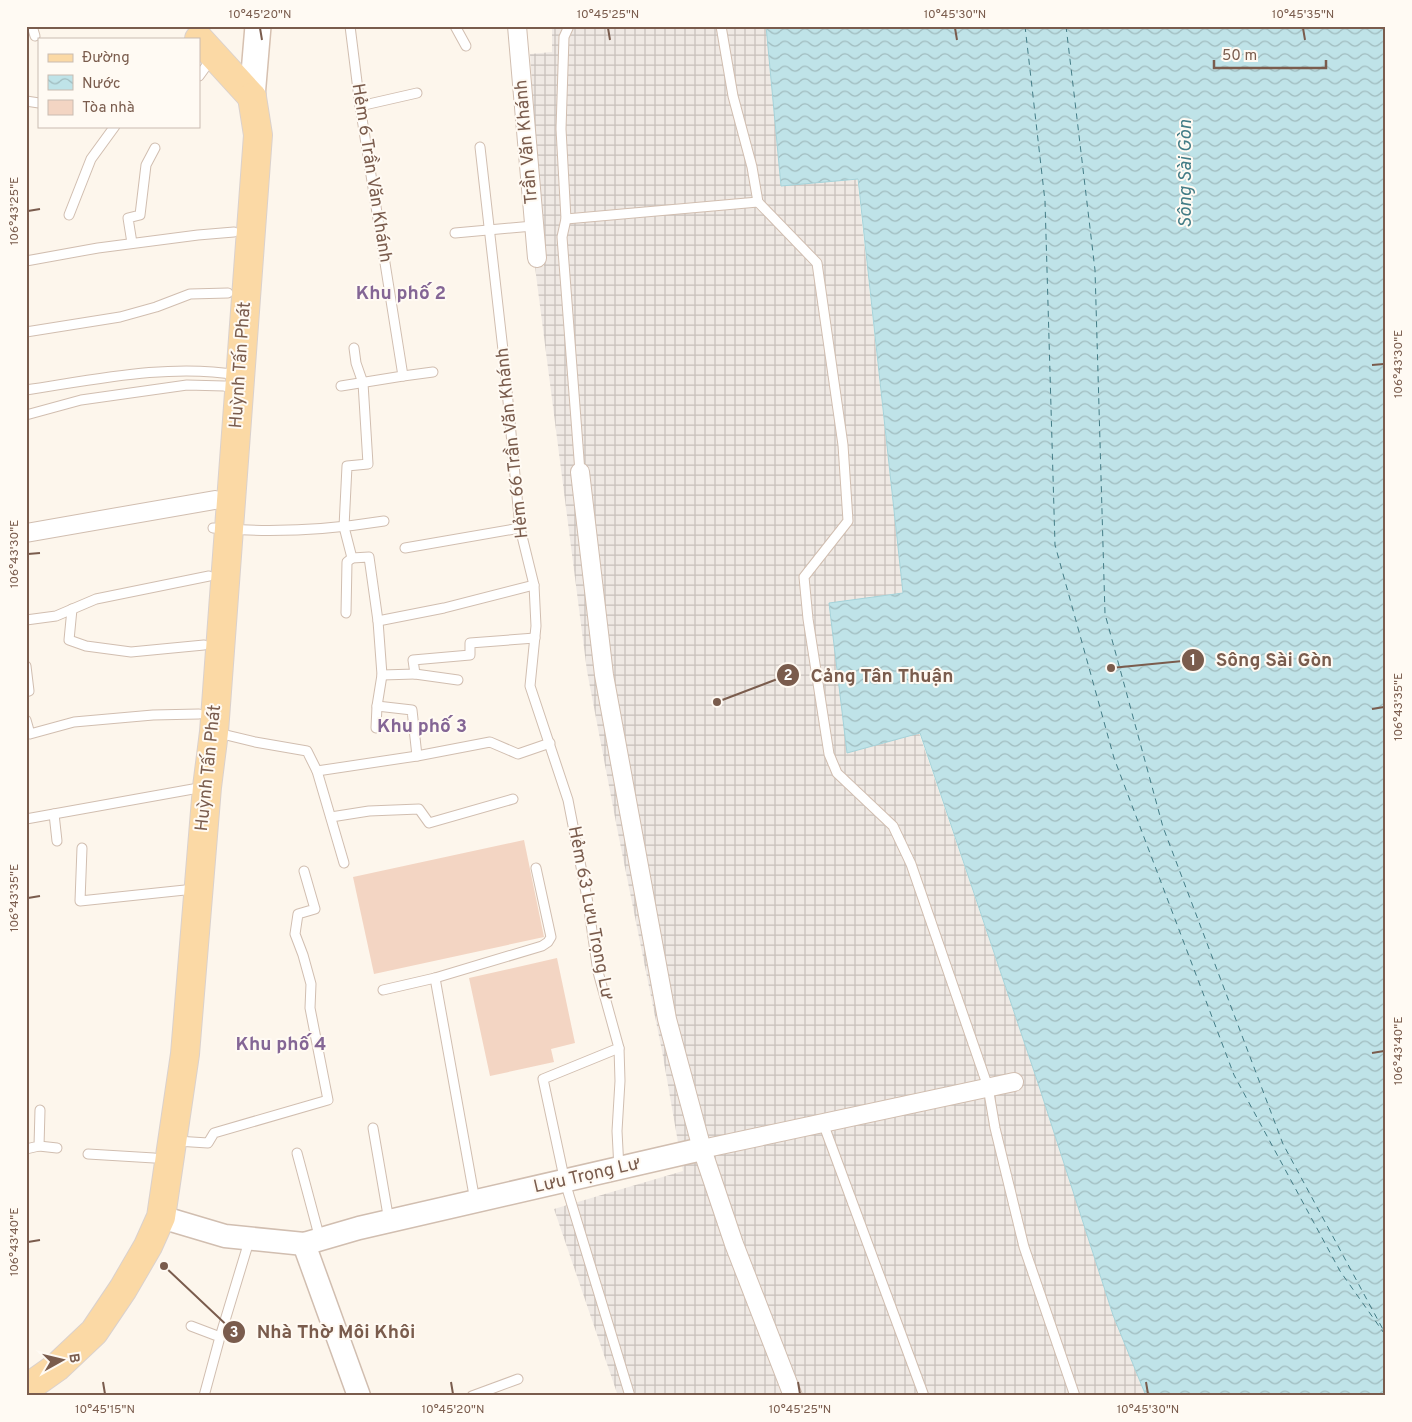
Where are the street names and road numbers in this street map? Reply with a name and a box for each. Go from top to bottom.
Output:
street label: Trần Văn Khánh [509,79,544,205]
street label: Hẻm 6 Trần Văn Khánh [345,82,398,264]
street label: Huỳnh Tấn Phát [224,301,257,429]
street label: Hẻm 66 Trần Văn Khánh [491,346,534,540]
street label: Huỳnh Tấn Phát [190,703,227,832]
street label: Hẻm 63 Lưu Trọng Lư [562,824,618,1002]
street label: Lưu Trọng Lư [532,1152,643,1199]

